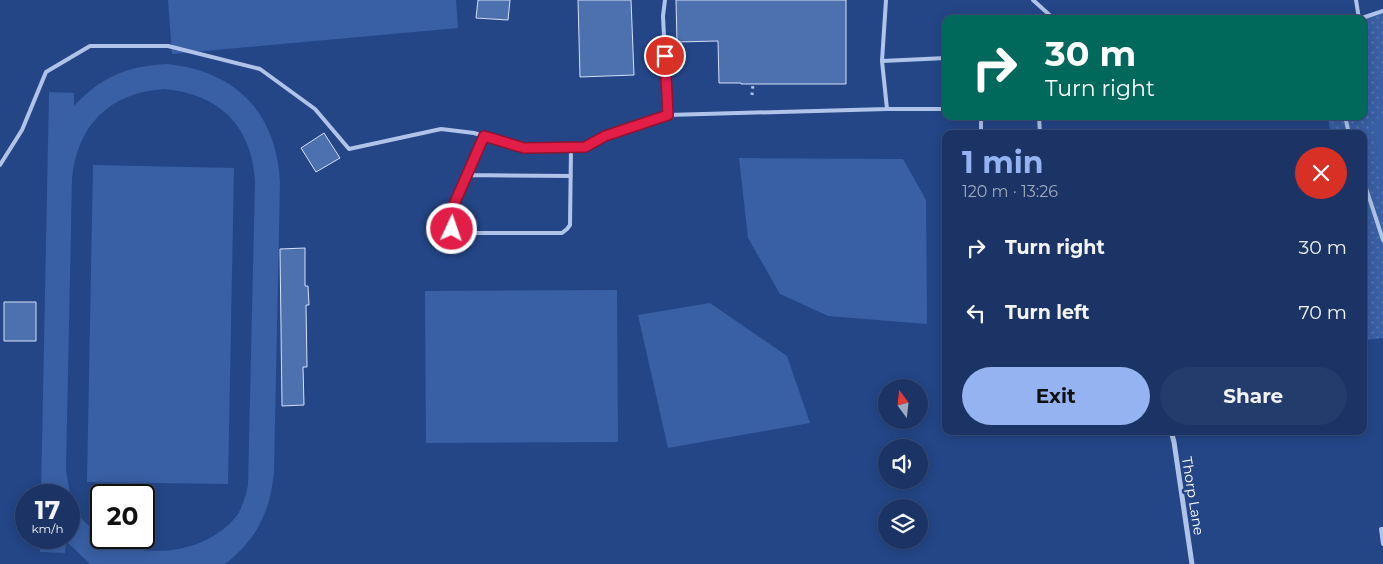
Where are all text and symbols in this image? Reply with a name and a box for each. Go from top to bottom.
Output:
text: 30 m [1045,32,1136,75]
pin [644,35,686,77]
icon: right [962,35,1027,100]
icon: arrive [651,42,679,70]
text: Turn right [1045,75,1155,102]
text: 1 min [962,144,1043,181]
button: close [1295,147,1347,199]
text: 120 m · 13:26 [962,182,1058,201]
position arrow [425,202,477,254]
icon: right [962,234,990,262]
text: Turn right [1005,236,1105,259]
text: 30 m [1299,236,1347,259]
icon: left [962,299,990,327]
text: Turn left [1005,301,1090,324]
text: 70 m [1298,301,1347,324]
button: Exit [962,367,1150,425]
button: Share [1160,367,1347,425]
north arrow [878,379,928,429]
map controls [878,379,928,549]
button: sound [878,439,928,489]
street label: Thorp Lane [1178,455,1208,537]
speed limit sign: 20 [90,484,155,549]
text: 17 [35,495,60,525]
button: layers [878,499,928,549]
text: km/h [31,521,64,536]

